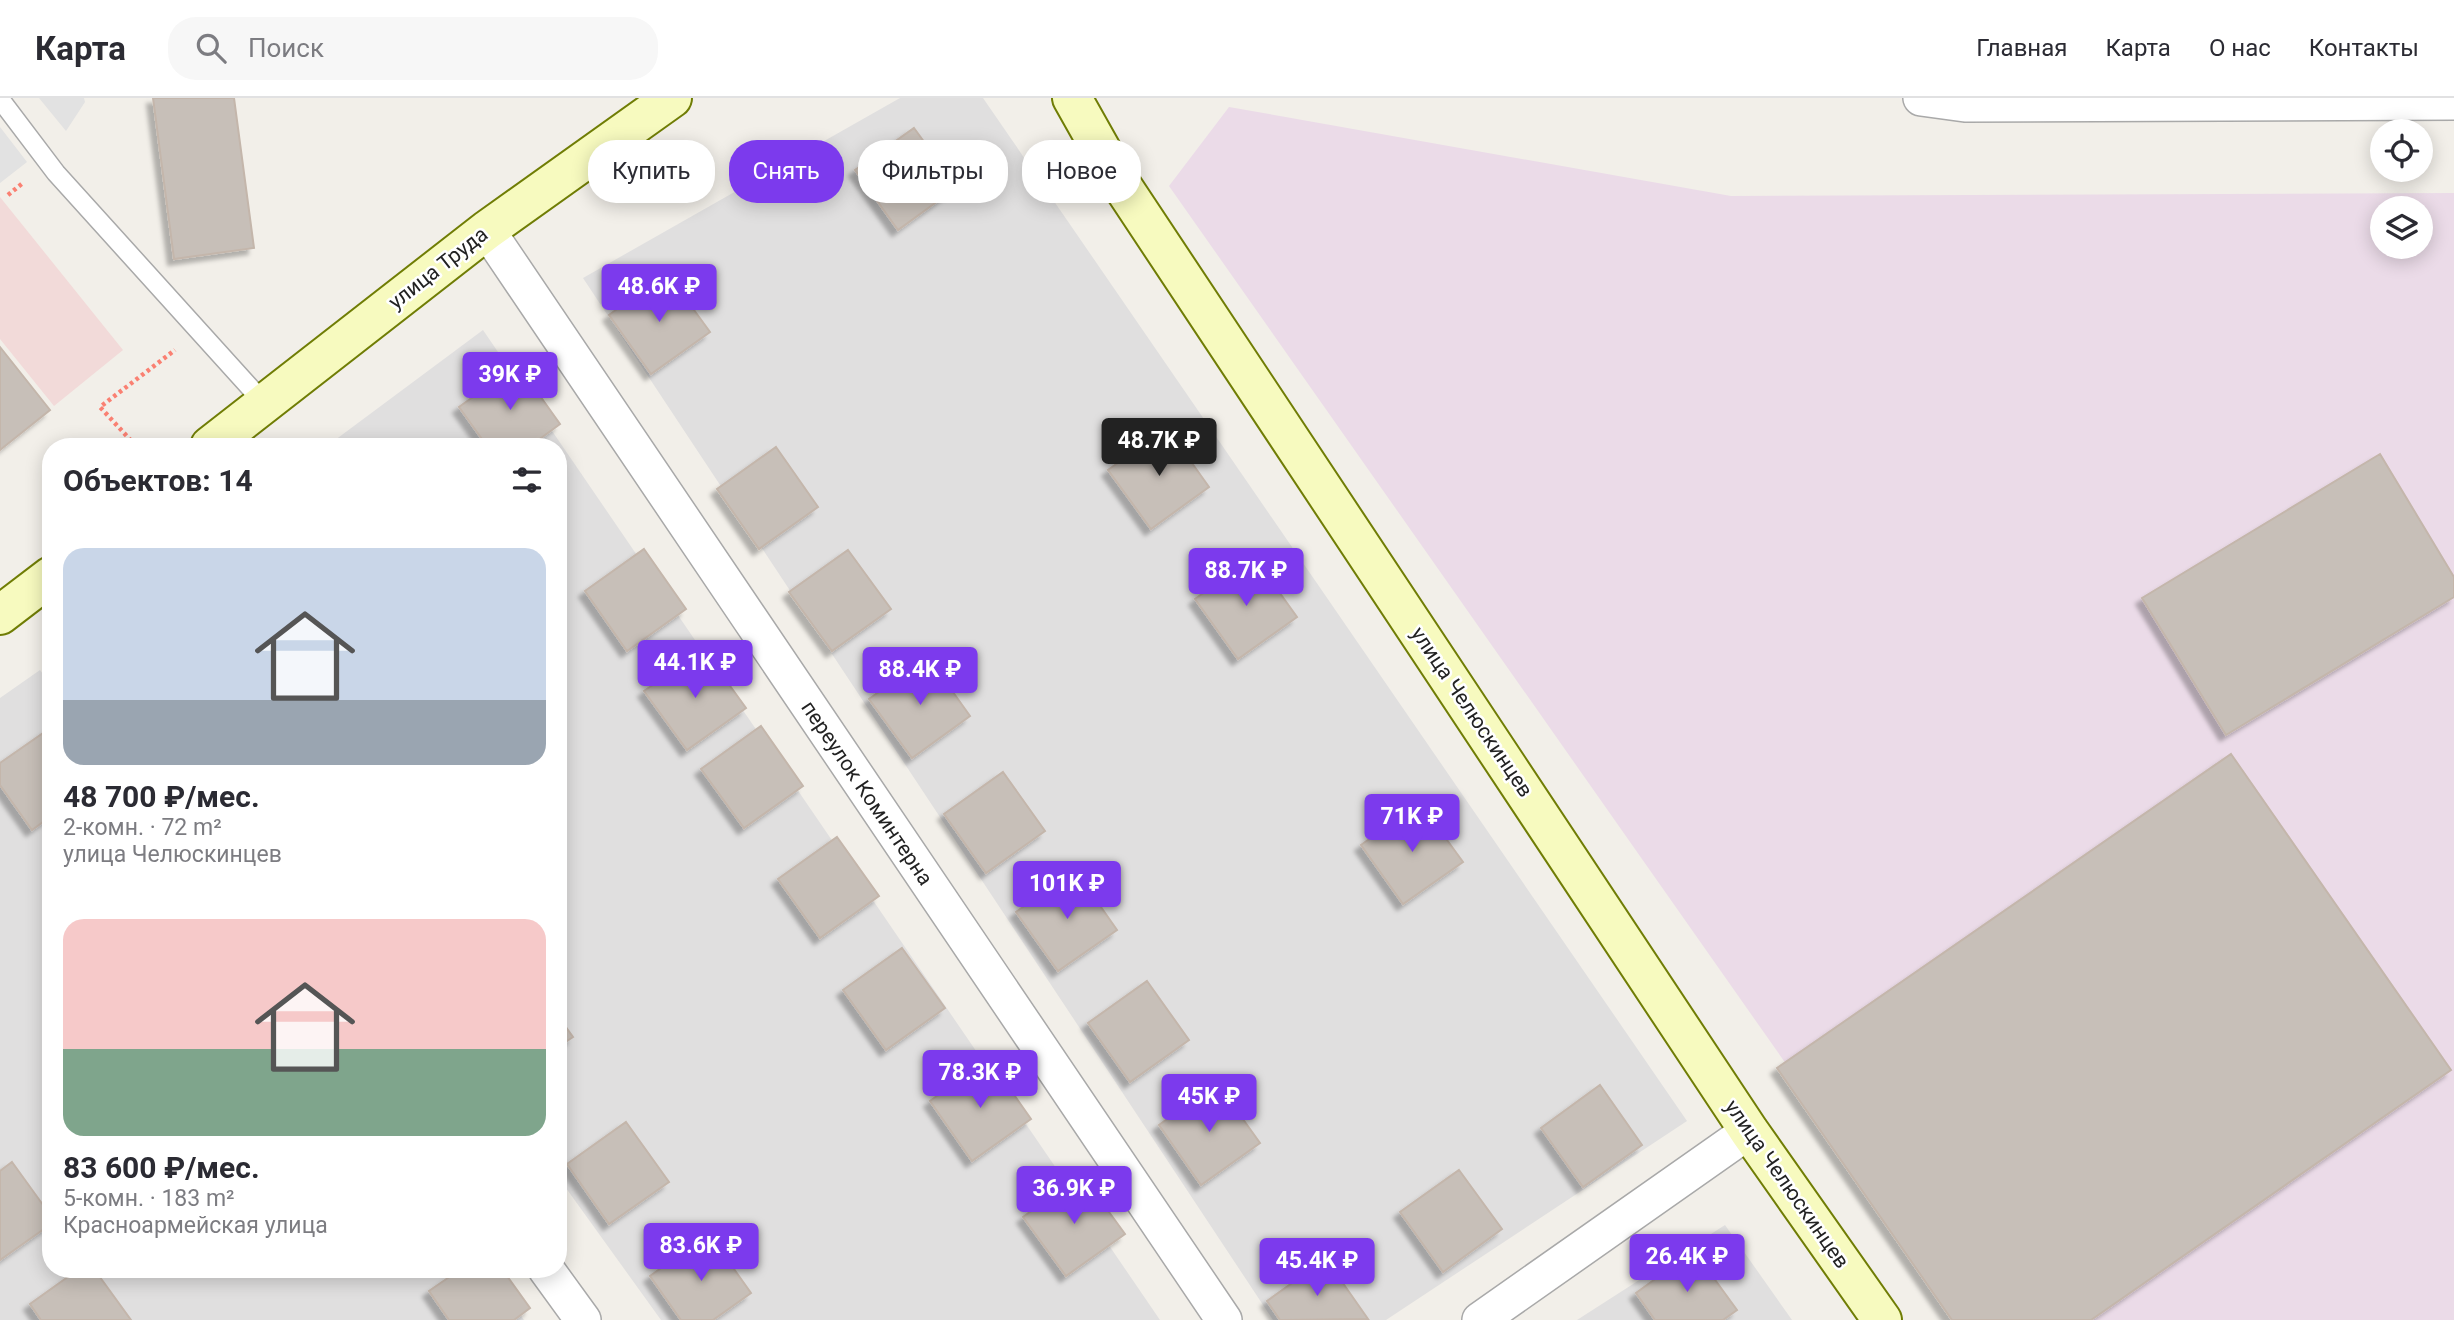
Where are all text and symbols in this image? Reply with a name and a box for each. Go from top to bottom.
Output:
search box [168,17,658,80]
text: Карта [35,29,126,68]
icon: search [192,29,230,67]
text: Поиск [248,33,324,63]
text: Главная [1976,34,2067,62]
text: Карта [2105,34,2171,62]
text: О нас [2209,34,2271,62]
text: Контакты [2309,34,2419,62]
map controls [2370,119,2433,259]
button: locate [2370,119,2433,182]
chip: Купить [588,140,715,203]
chip: Снять [729,140,844,203]
chip: Фильтры [858,140,1008,203]
chip: Новое [1022,140,1141,203]
button: layers [2370,196,2433,259]
street label: улица Труда [384,222,492,314]
pin: 48.6K ₽ [594,264,724,324]
text: 48.6K ₽ [618,273,700,300]
pin: 39K ₽ [461,352,559,412]
text: 39K ₽ [479,361,541,388]
pin: 48.7K ₽ [1094,418,1224,478]
text: 48.7K ₽ [1118,427,1200,454]
icon: filters [508,461,546,499]
text: Объектов: 14 [63,463,253,498]
pin: 88.7K ₽ [1181,548,1311,608]
text: 88.7K ₽ [1205,557,1287,584]
icon: home [242,593,368,719]
street label: улица Челюскинцев [1406,622,1538,802]
pin: 44.1K ₽ [630,640,760,700]
pin: 88.4K ₽ [855,648,985,707]
text: 44.1K ₽ [654,649,736,676]
text: 88.4K ₽ [879,656,961,683]
street label: переулок Коминтерна [796,696,938,890]
text: 48 700 ₽/мес. [63,779,260,814]
pin: 71K ₽ [1363,794,1461,854]
text: 71K ₽ [1381,803,1443,830]
text: 2-комн. · 72 m² [63,814,222,841]
text: улица Челюскинцев [63,841,282,868]
pin: 101K ₽ [1010,862,1124,921]
text: 101K ₽ [1029,870,1105,897]
icon: home [242,964,368,1090]
pin: 78.3K ₽ [915,1051,1045,1110]
text: 78.3K ₽ [939,1059,1021,1086]
pin: 45K ₽ [1160,1074,1258,1134]
text: 45K ₽ [1178,1083,1240,1110]
street label: улица Челюскинцев [1720,1095,1854,1273]
text: 83 600 ₽/мес. [63,1150,260,1185]
pin: 36.9K ₽ [1009,1166,1139,1226]
text: 36.9K ₽ [1033,1175,1115,1202]
text: 5-комн. · 183 m² [63,1185,235,1212]
text: Красноармейская улица [63,1212,328,1239]
pin: 83.6K ₽ [636,1224,766,1283]
text: 83.6K ₽ [660,1232,742,1259]
pin: 26.4K ₽ [1622,1234,1752,1294]
pin: 45.4K ₽ [1252,1238,1382,1298]
text: 26.4K ₽ [1646,1243,1728,1270]
text: 45.4K ₽ [1276,1247,1358,1274]

